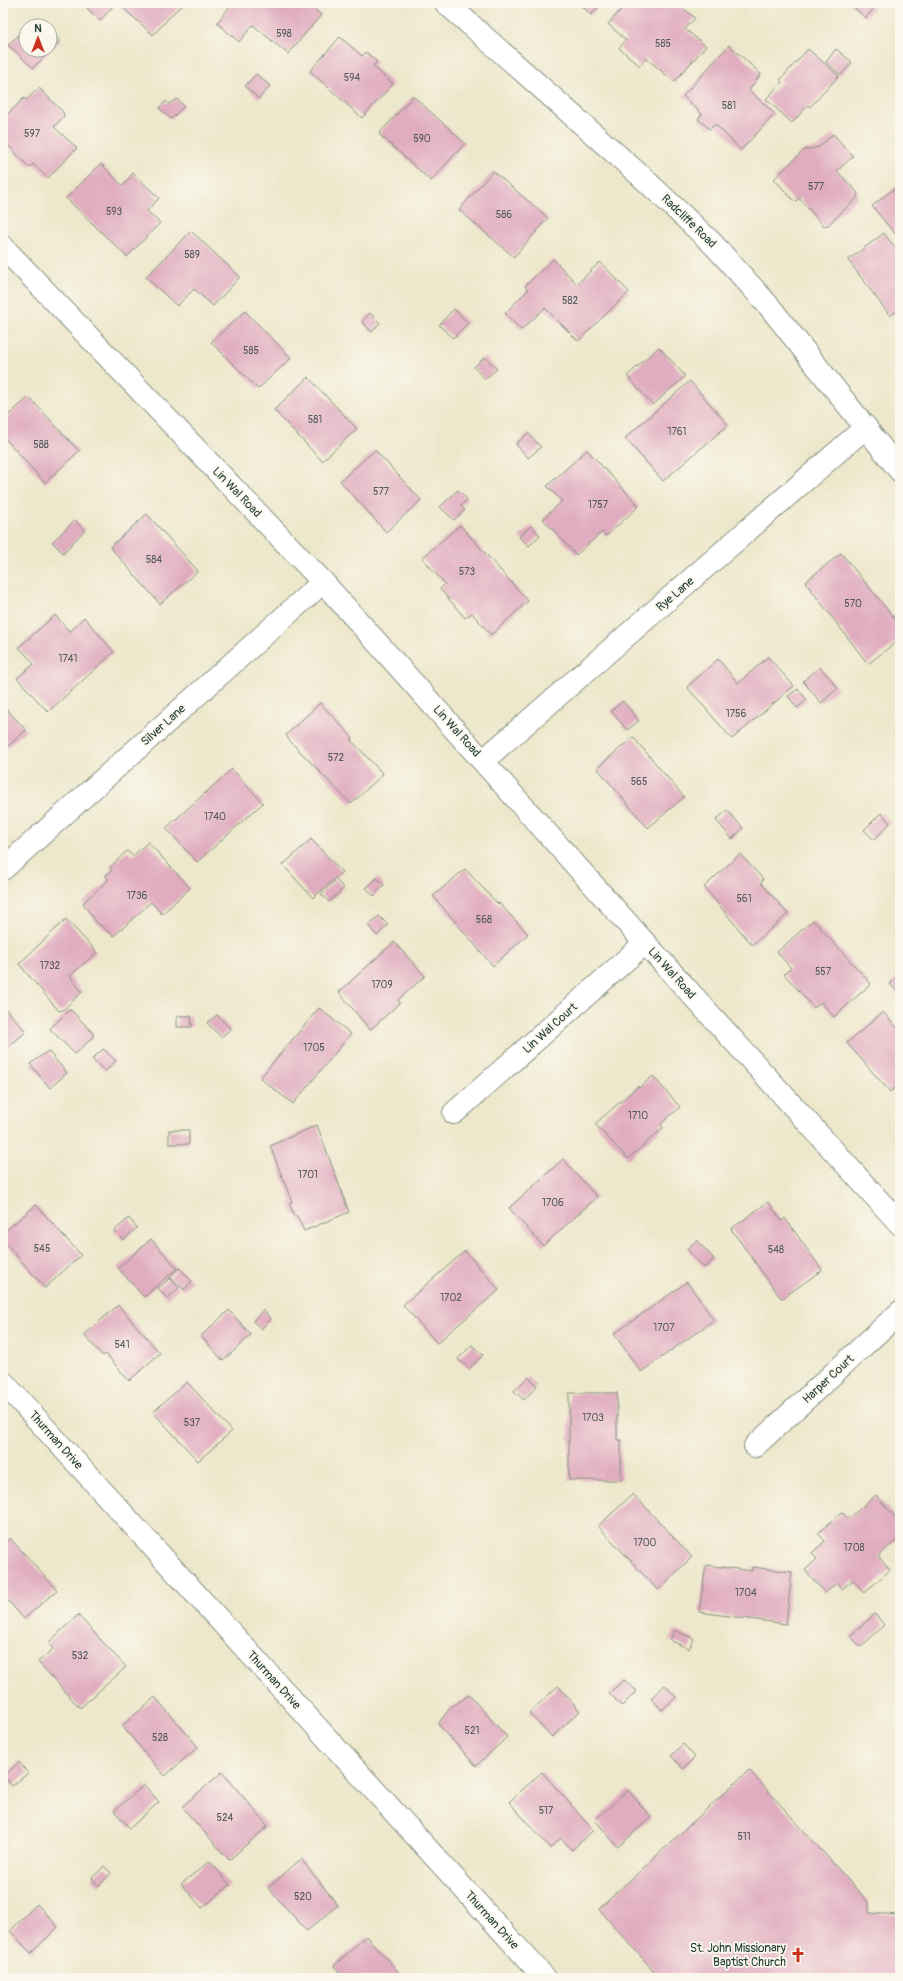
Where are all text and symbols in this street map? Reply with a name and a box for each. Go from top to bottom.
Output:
north arrow [18,18,58,58]
text: N [34,22,42,35]
house number: 598 [276,28,292,40]
house number: 585 [655,38,671,50]
house number: 594 [344,72,360,84]
house number: 581 [722,100,736,112]
house number: 597 [24,128,41,140]
house number: 590 [413,133,431,145]
house number: 577 [808,181,825,193]
street label: Radcliffe Road [658,191,719,251]
house number: 593 [106,206,122,218]
house number: 586 [496,209,512,221]
house number: 589 [184,249,200,261]
house number: 582 [562,295,578,307]
house number: 585 [243,345,259,357]
house number: 581 [308,414,322,426]
house number: 1761 [668,426,687,438]
house number: 588 [33,439,49,451]
street label: Lin Wal Road [209,464,264,521]
house number: 577 [373,486,390,498]
house number: 1757 [588,499,609,511]
house number: 584 [146,554,162,566]
house number: 573 [459,566,476,578]
street label: Rye Lane [653,574,697,615]
house number: 570 [844,598,862,610]
house number: 1741 [59,653,78,665]
street label: Silver Lane [138,701,189,749]
street label: Lin Wal Road [430,702,484,760]
house number: 1756 [726,708,746,720]
house number: 572 [328,752,345,764]
house number: 565 [631,776,647,788]
house number: 1740 [204,811,226,823]
house number: 1736 [127,890,147,902]
house number: 561 [736,893,752,905]
house number: 568 [476,914,492,926]
street label: Lin Wal Road [645,944,699,1002]
house number: 1732 [40,960,61,972]
house number: 557 [815,966,832,978]
house number: 1709 [371,979,393,991]
street label: Lin Wal Court [520,1000,581,1057]
house number: 1705 [303,1042,325,1054]
house number: 1710 [628,1110,648,1122]
house number: 1701 [298,1169,318,1181]
house number: 1706 [542,1197,564,1209]
house number: 545 [34,1243,50,1255]
house number: 548 [768,1244,784,1256]
house number: 1702 [440,1292,462,1304]
house number: 1707 [653,1322,675,1334]
house number: 541 [114,1339,130,1351]
street label: Harper Court [799,1352,857,1407]
street label: Thurman Drive [25,1408,86,1473]
house number: 1703 [582,1412,604,1424]
house number: 537 [184,1417,201,1429]
house number: 1700 [634,1537,657,1549]
house number: 1708 [843,1542,865,1554]
house number: 1704 [735,1587,757,1599]
street label: Thurman Drive [243,1648,304,1713]
house number: 532 [72,1650,89,1662]
house number: 521 [465,1725,480,1737]
house number: 528 [152,1732,168,1744]
house number: 517 [539,1805,554,1817]
house number: 524 [217,1812,234,1824]
house number: 511 [737,1831,751,1843]
street label: Thurman Drive [461,1888,522,1953]
house number: 520 [294,1891,312,1903]
place label: St. John Missionary Baptist Church [690,1941,786,1970]
church icon: St. John Missionary Baptist Church [789,1946,807,1964]

